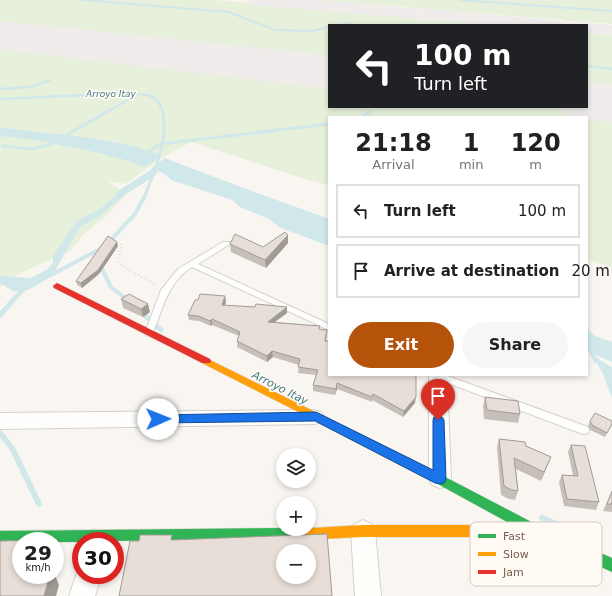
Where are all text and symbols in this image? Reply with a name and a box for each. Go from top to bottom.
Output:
text: 100 m [414,39,511,72]
icon: left [348,40,400,92]
text: Turn left [414,73,487,94]
water label: Arroyo Itay [85,89,137,99]
text: 21:18 [355,129,432,157]
text: 1 [463,129,479,157]
text: 120 [511,129,561,157]
text: Arrival [372,157,415,172]
text: min [459,157,483,172]
text: m [529,157,542,172]
icon: left [350,200,372,222]
text: Turn left [384,202,456,220]
text: 100 m [518,202,566,220]
icon: arrive [350,260,372,282]
text: Arrive at destination [384,262,559,280]
text: 20 m [571,262,610,280]
button: Exit [348,322,454,368]
button: Share [462,322,568,368]
water label: Arroyo Itay [249,368,310,408]
pin [421,379,455,420]
icon: arrive [427,385,449,407]
position arrow [137,398,179,440]
map controls [276,448,316,584]
button: layers [276,448,316,488]
button: + [276,496,316,536]
legend [470,522,602,586]
text: Fast [503,530,526,543]
speed limit sign: 30 [72,532,124,584]
text: 29 [24,541,52,565]
button: − [276,544,316,584]
text: Slow [503,548,529,561]
text: km/h [25,562,51,573]
text: Jam [502,566,524,579]

